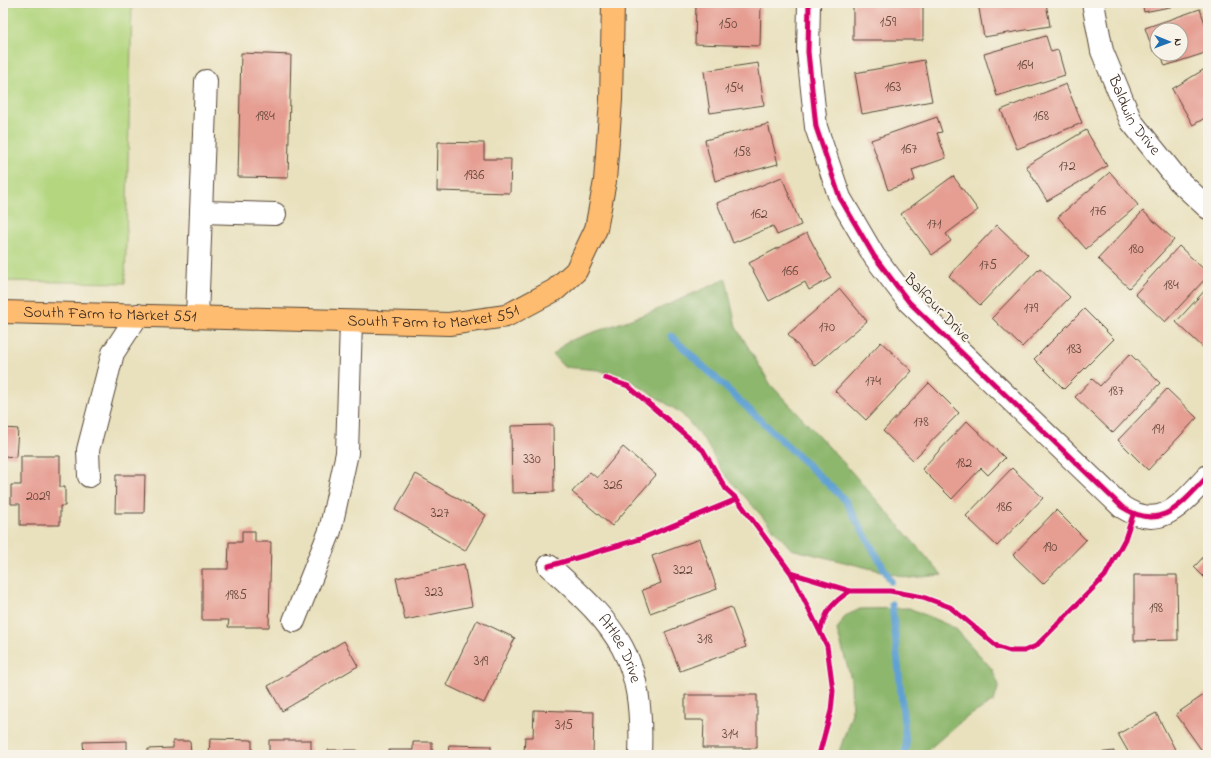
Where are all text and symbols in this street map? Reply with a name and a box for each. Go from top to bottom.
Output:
house number: 159 [880,12,897,33]
house number: 150 [719,14,737,35]
north arrow [1149,22,1189,62]
text: N [1170,38,1186,46]
house number: 164 [1017,55,1033,76]
street label: Baldwin Drive [1101,71,1167,161]
house number: 163 [885,77,901,98]
house number: 154 [725,78,743,99]
house number: 1984 [255,106,275,127]
house number: 168 [1033,106,1049,127]
house number: 167 [901,139,917,160]
house number: 158 [733,142,751,163]
house number: 172 [1058,156,1076,177]
house number: 1936 [464,165,484,186]
house number: 176 [1090,201,1106,222]
house number: 162 [750,204,768,225]
house number: 171 [927,214,942,235]
house number: 180 [1128,239,1144,260]
house number: 175 [979,255,997,276]
house number: 166 [782,261,798,282]
street label: Balfour Drive [897,267,977,349]
house number: 184 [1163,275,1179,296]
house number: 179 [1024,298,1039,319]
street label: South Farm to Market 551 [347,299,524,336]
street label: South Farm to Market 551 [23,301,197,329]
house number: 170 [819,317,835,338]
house number: 183 [1066,339,1082,360]
house number: 174 [865,371,881,392]
house number: 187 [1108,381,1124,402]
house number: 178 [913,412,929,433]
house number: 191 [1151,419,1165,440]
house number: 330 [523,449,541,470]
house number: 182 [956,453,972,474]
house number: 326 [604,475,622,496]
house number: 2029 [26,486,51,507]
house number: 186 [996,497,1012,518]
house number: 327 [431,503,449,524]
house number: 190 [1043,537,1057,558]
house number: 322 [673,560,693,581]
house number: 323 [425,582,443,603]
house number: 1985 [225,585,247,606]
house number: 198 [1149,598,1163,619]
street label: Attlee Drive [592,609,647,686]
house number: 318 [697,629,713,650]
house number: 319 [474,651,489,672]
house number: 315 [555,715,573,736]
house number: 314 [722,724,738,745]

